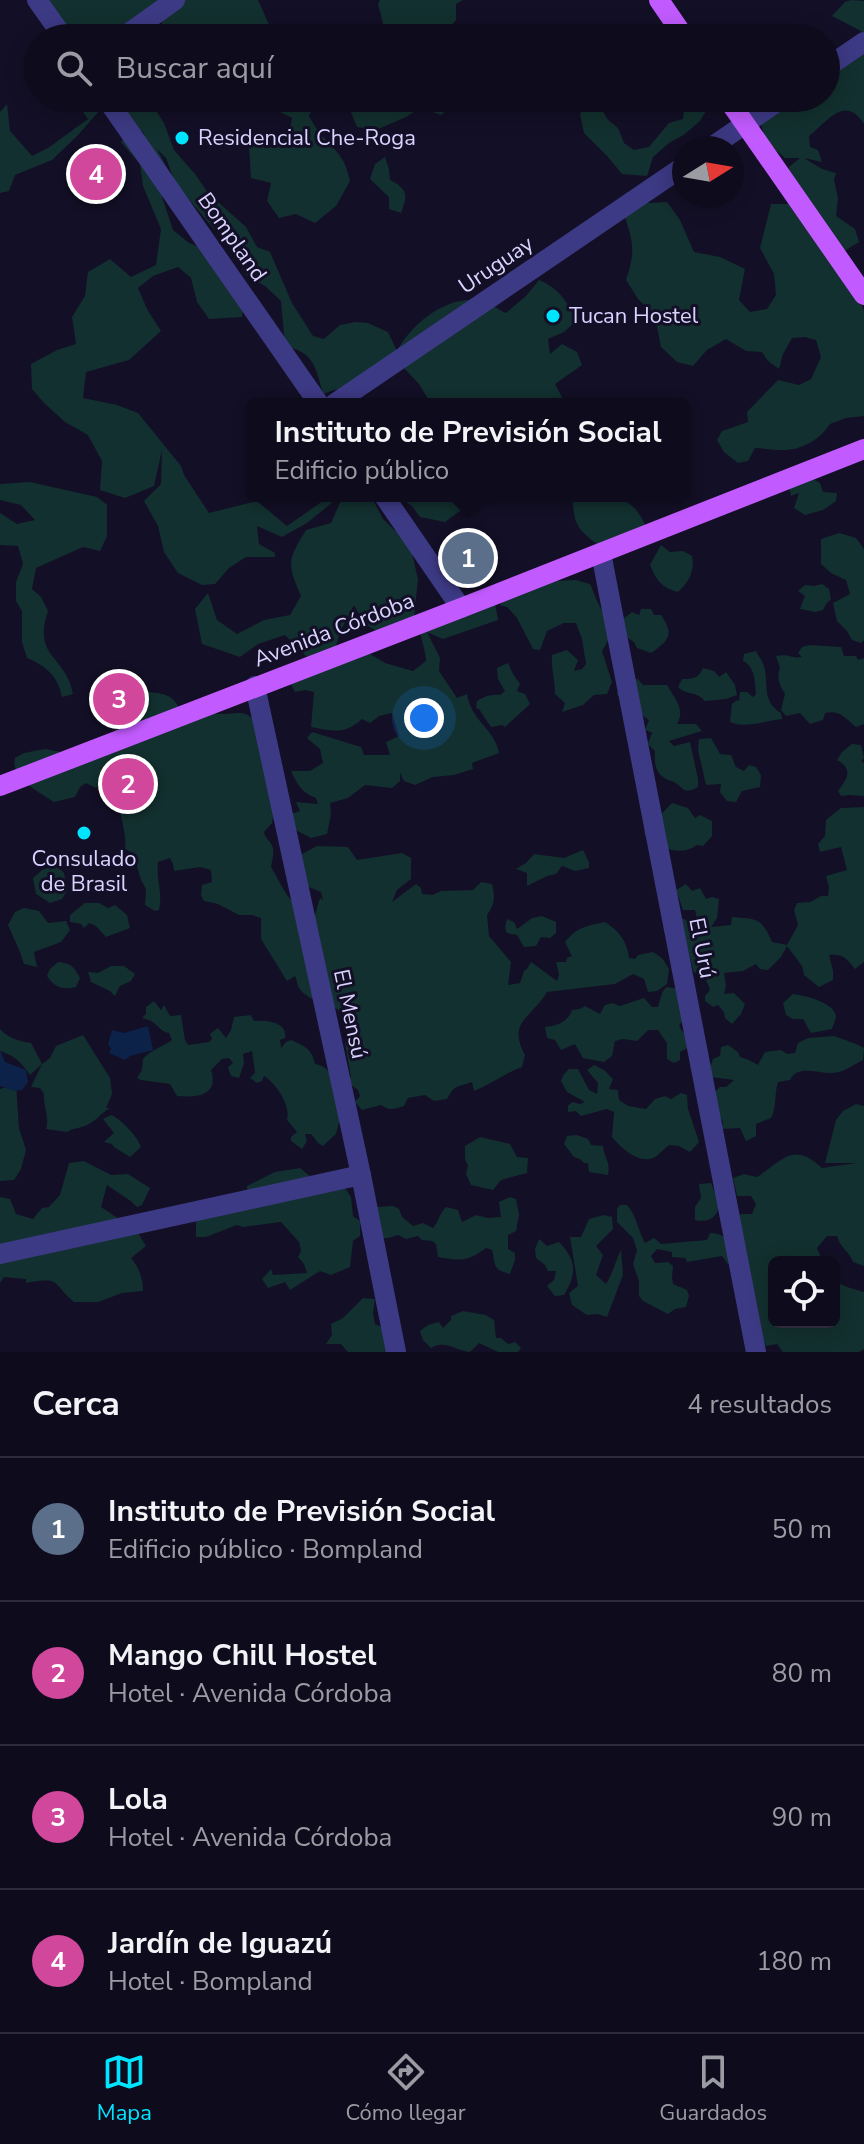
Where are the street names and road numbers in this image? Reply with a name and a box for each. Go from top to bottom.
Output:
street label: Bompland [190,187,274,287]
street label: Uruguay [453,229,540,301]
street label: Avenida Córdoba [249,586,419,674]
street label: El Urú [681,915,723,981]
street label: El Mensú [326,966,374,1062]

